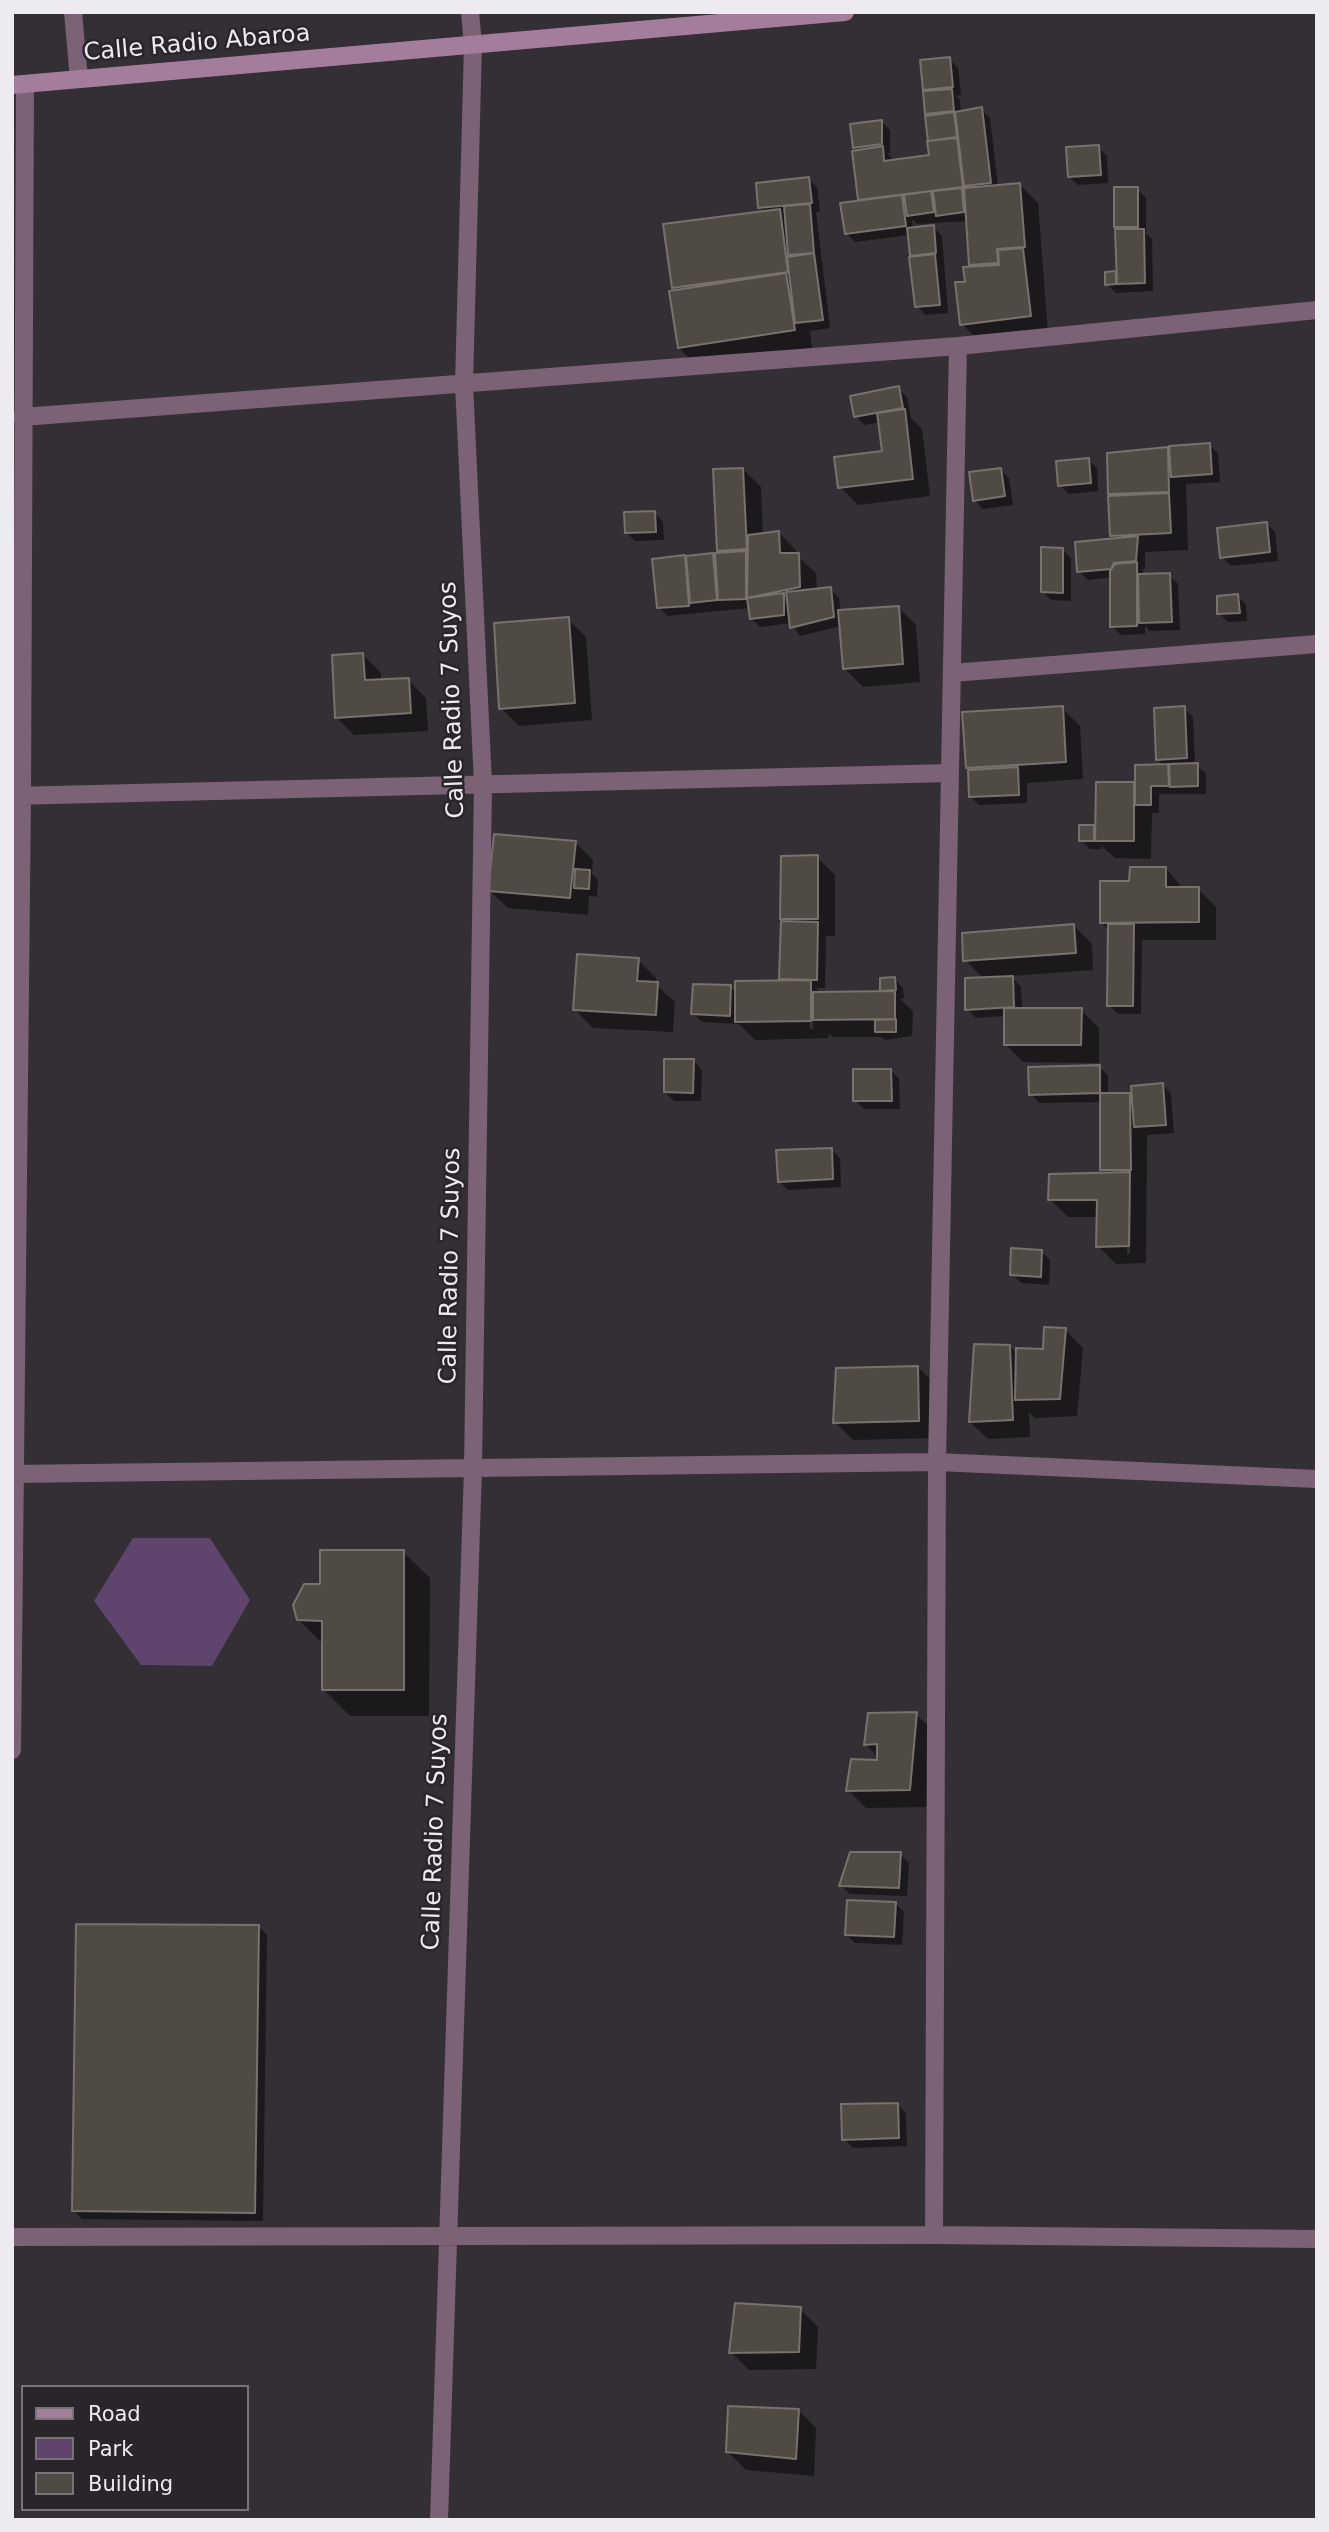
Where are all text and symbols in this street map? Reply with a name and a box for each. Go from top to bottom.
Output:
street label: Calle Radio Abaroa [82,20,312,68]
street label: Calle Radio 7 Suyos [434,581,472,819]
street label: Calle Radio 7 Suyos [435,1147,467,1385]
street label: Calle Radio 7 Suyos [417,1713,455,1951]
legend [21,2385,248,2511]
text: Road [88,2402,141,2426]
text: Park [88,2437,133,2461]
text: Building [88,2472,173,2496]

